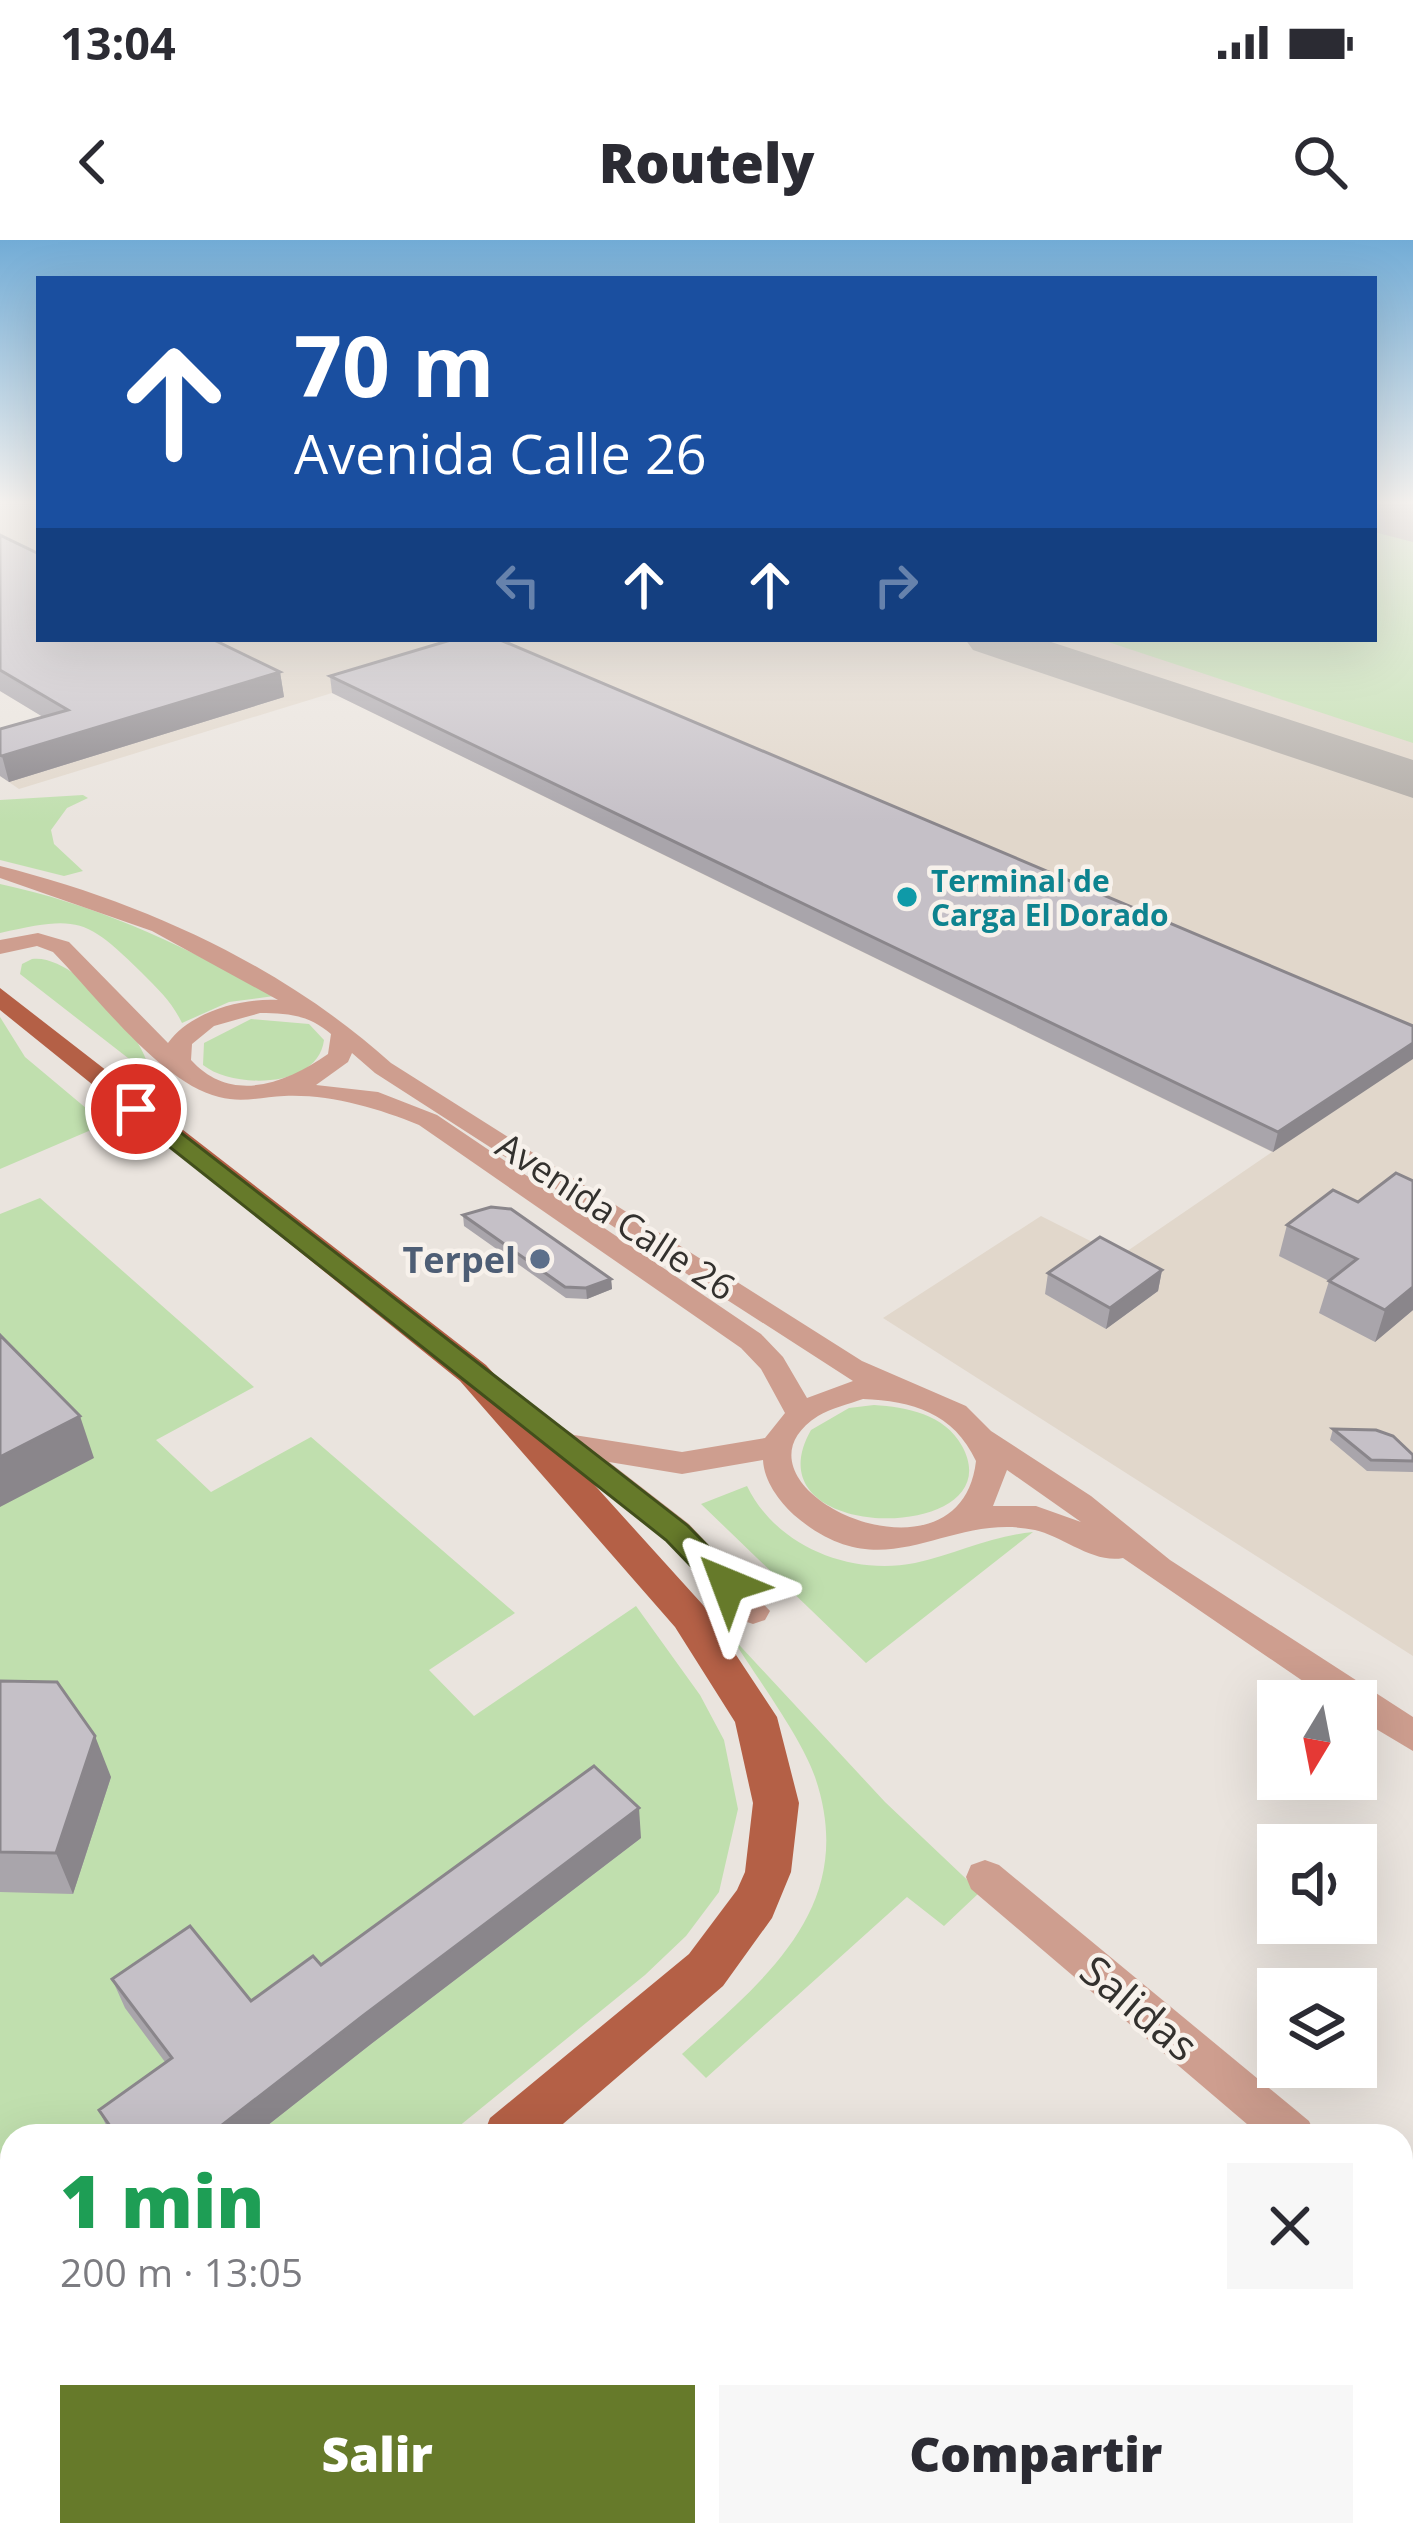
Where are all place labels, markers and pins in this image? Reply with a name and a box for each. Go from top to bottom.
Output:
place label: Terminal de Carga El Dorado [931,860,1169,935]
marker: Terminal de Carga El Dorado [894,884,920,910]
pin [85,1058,187,1160]
place label: Terpel [402,1235,516,1284]
marker: Terpel [527,1246,553,1272]

